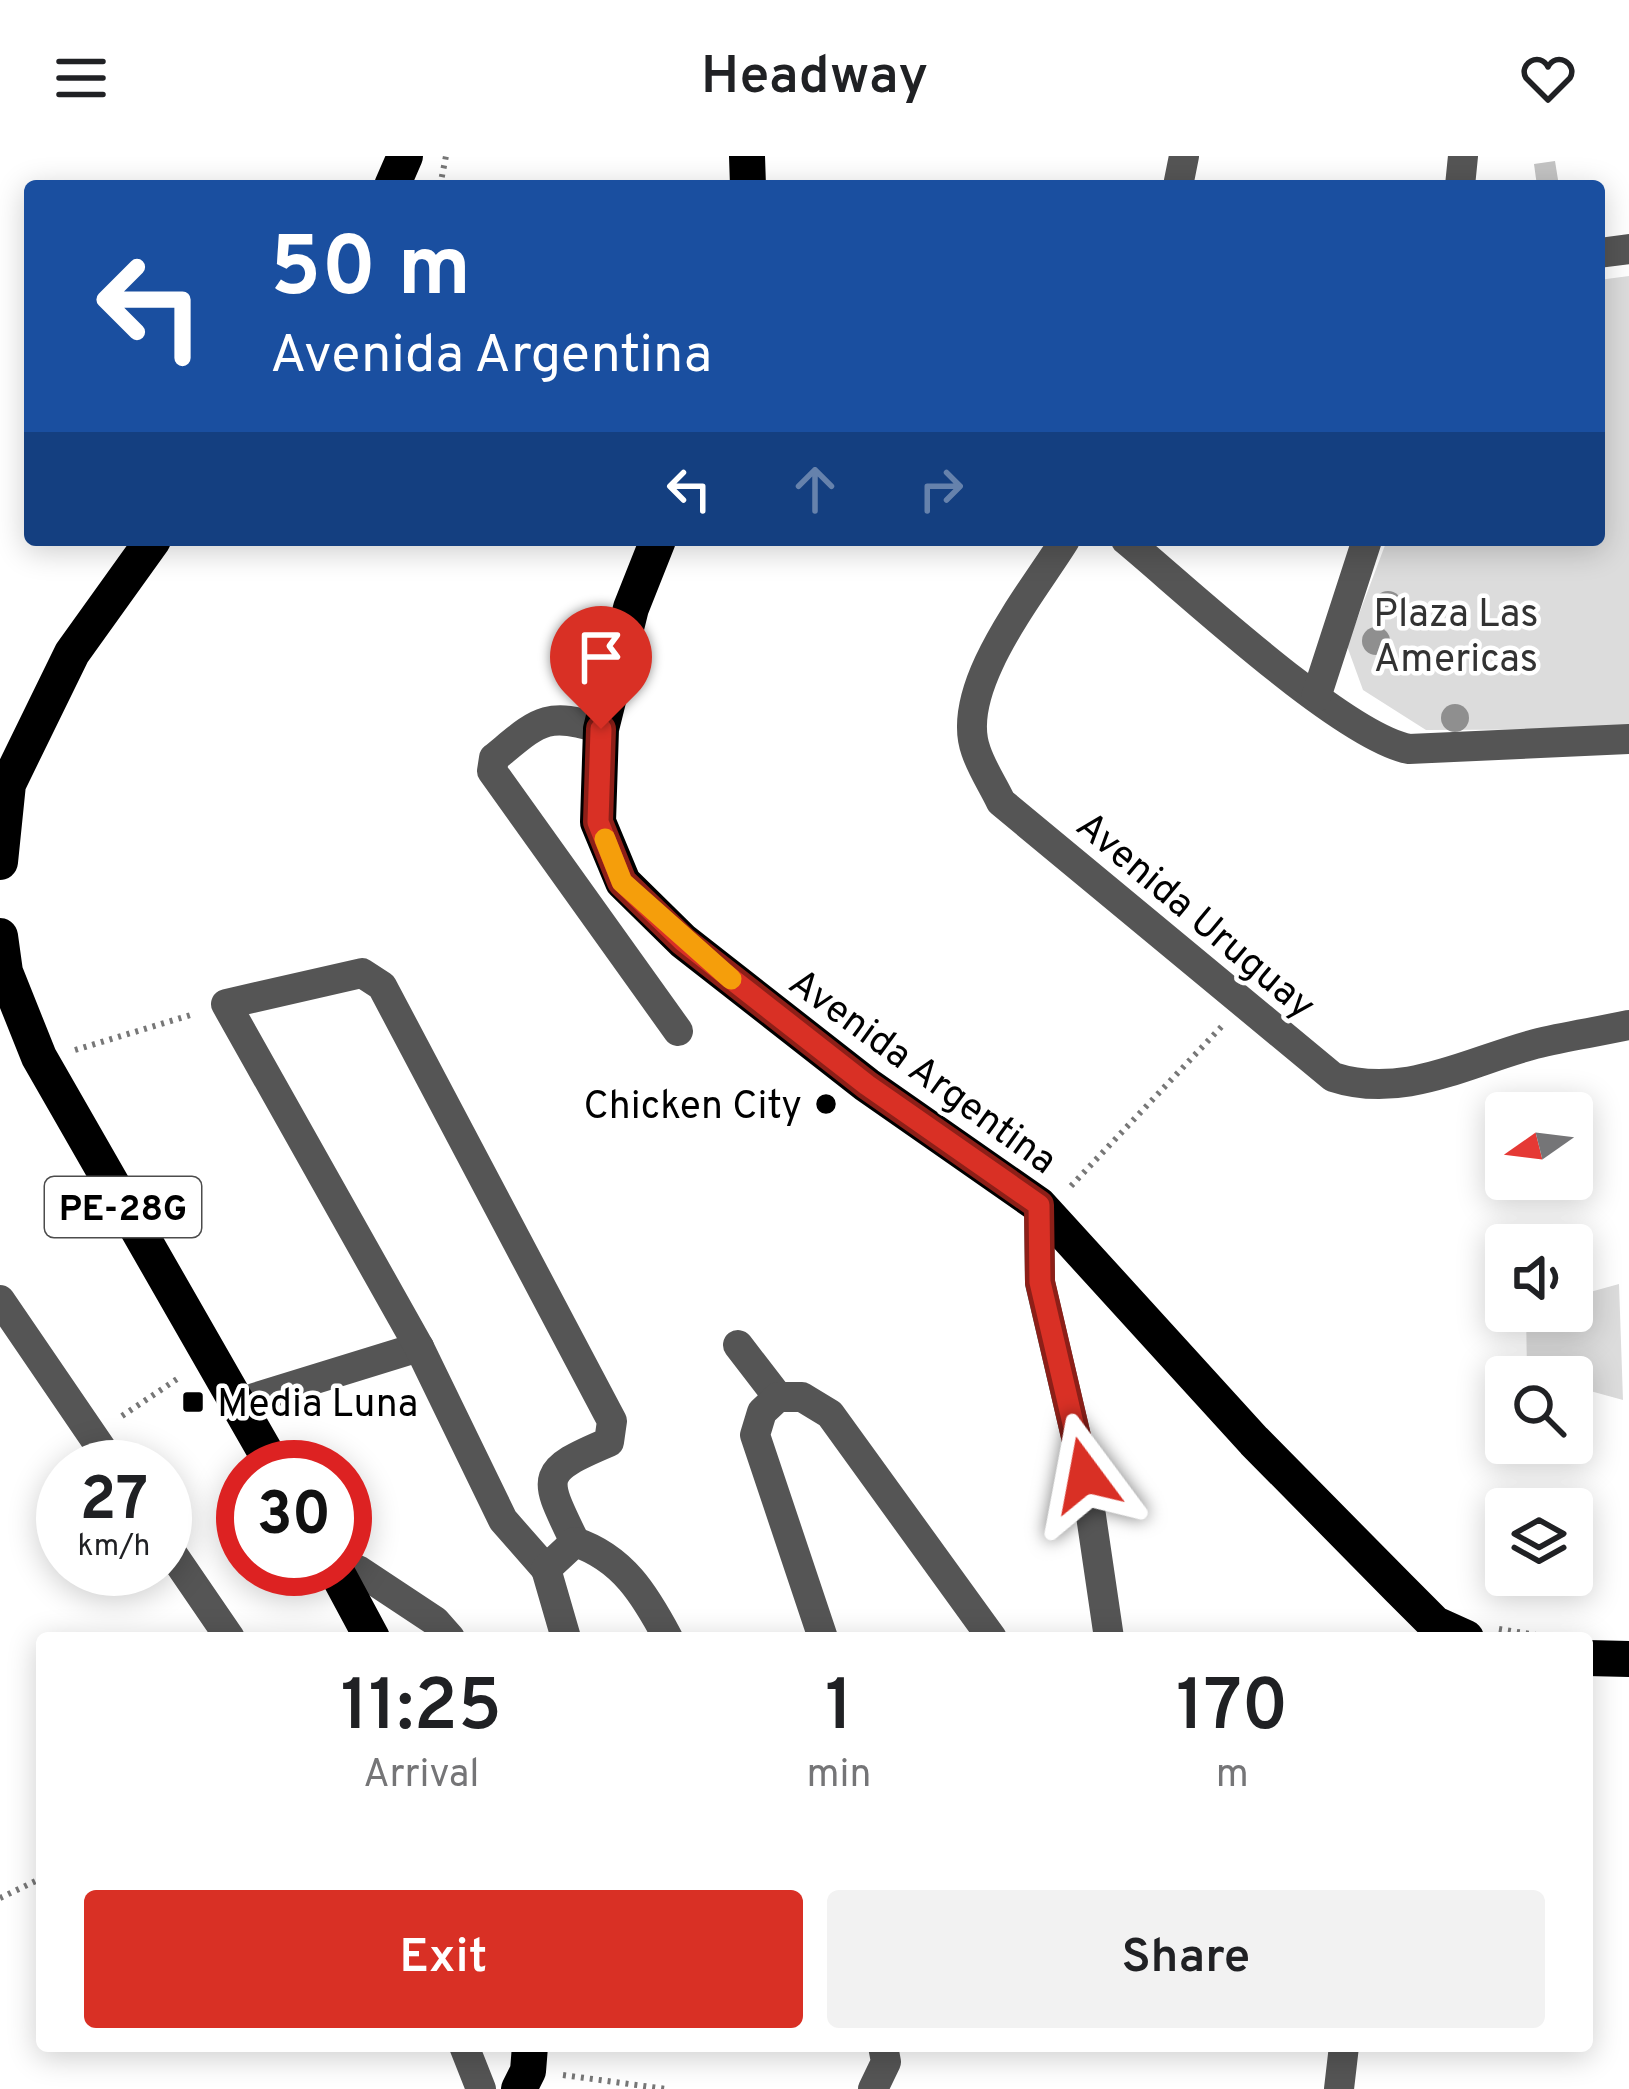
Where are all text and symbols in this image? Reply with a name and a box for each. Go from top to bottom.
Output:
text: Headway [701,44,928,113]
icon: menu [48,45,114,111]
icon: heart [1515,45,1581,111]
text: 50 m [270,219,471,325]
icon: left [72,228,228,384]
text: Avenida Argentina [270,323,712,392]
icon: left [656,456,722,522]
icon: ahead [782,456,848,522]
icon: right [908,456,974,522]
park label: Plaza Las Americas [1373,592,1539,686]
pin [550,606,652,729]
icon: arrive [568,624,634,690]
street label: Avenida Uruguay [1064,803,1324,1032]
street label: Avenida Argentina [778,960,1065,1187]
place label: Chicken City [584,1084,802,1133]
marker: Chicken City [813,1091,839,1117]
north arrow [1485,1092,1593,1200]
map controls [1485,1092,1593,1596]
road number: PE-28G [45,1177,201,1237]
button: sound [1485,1224,1593,1332]
button: search [1485,1356,1593,1464]
place label: Media Luna [217,1382,418,1431]
marker: Media Luna [180,1389,206,1415]
position arrow [1022,1412,1148,1538]
speed limit sign: 30 [216,1440,372,1596]
text: 27 [80,1465,148,1541]
button: layers [1485,1488,1593,1596]
text: km/h [78,1529,150,1566]
text: 11:25 [340,1664,502,1756]
text: 1 [825,1664,853,1756]
text: 170 [1176,1664,1288,1756]
text: Arrival [363,1752,479,1801]
text: min [807,1752,871,1801]
text: m [1216,1752,1249,1801]
button: Exit [84,1890,803,2028]
button: Share [827,1890,1545,2028]

